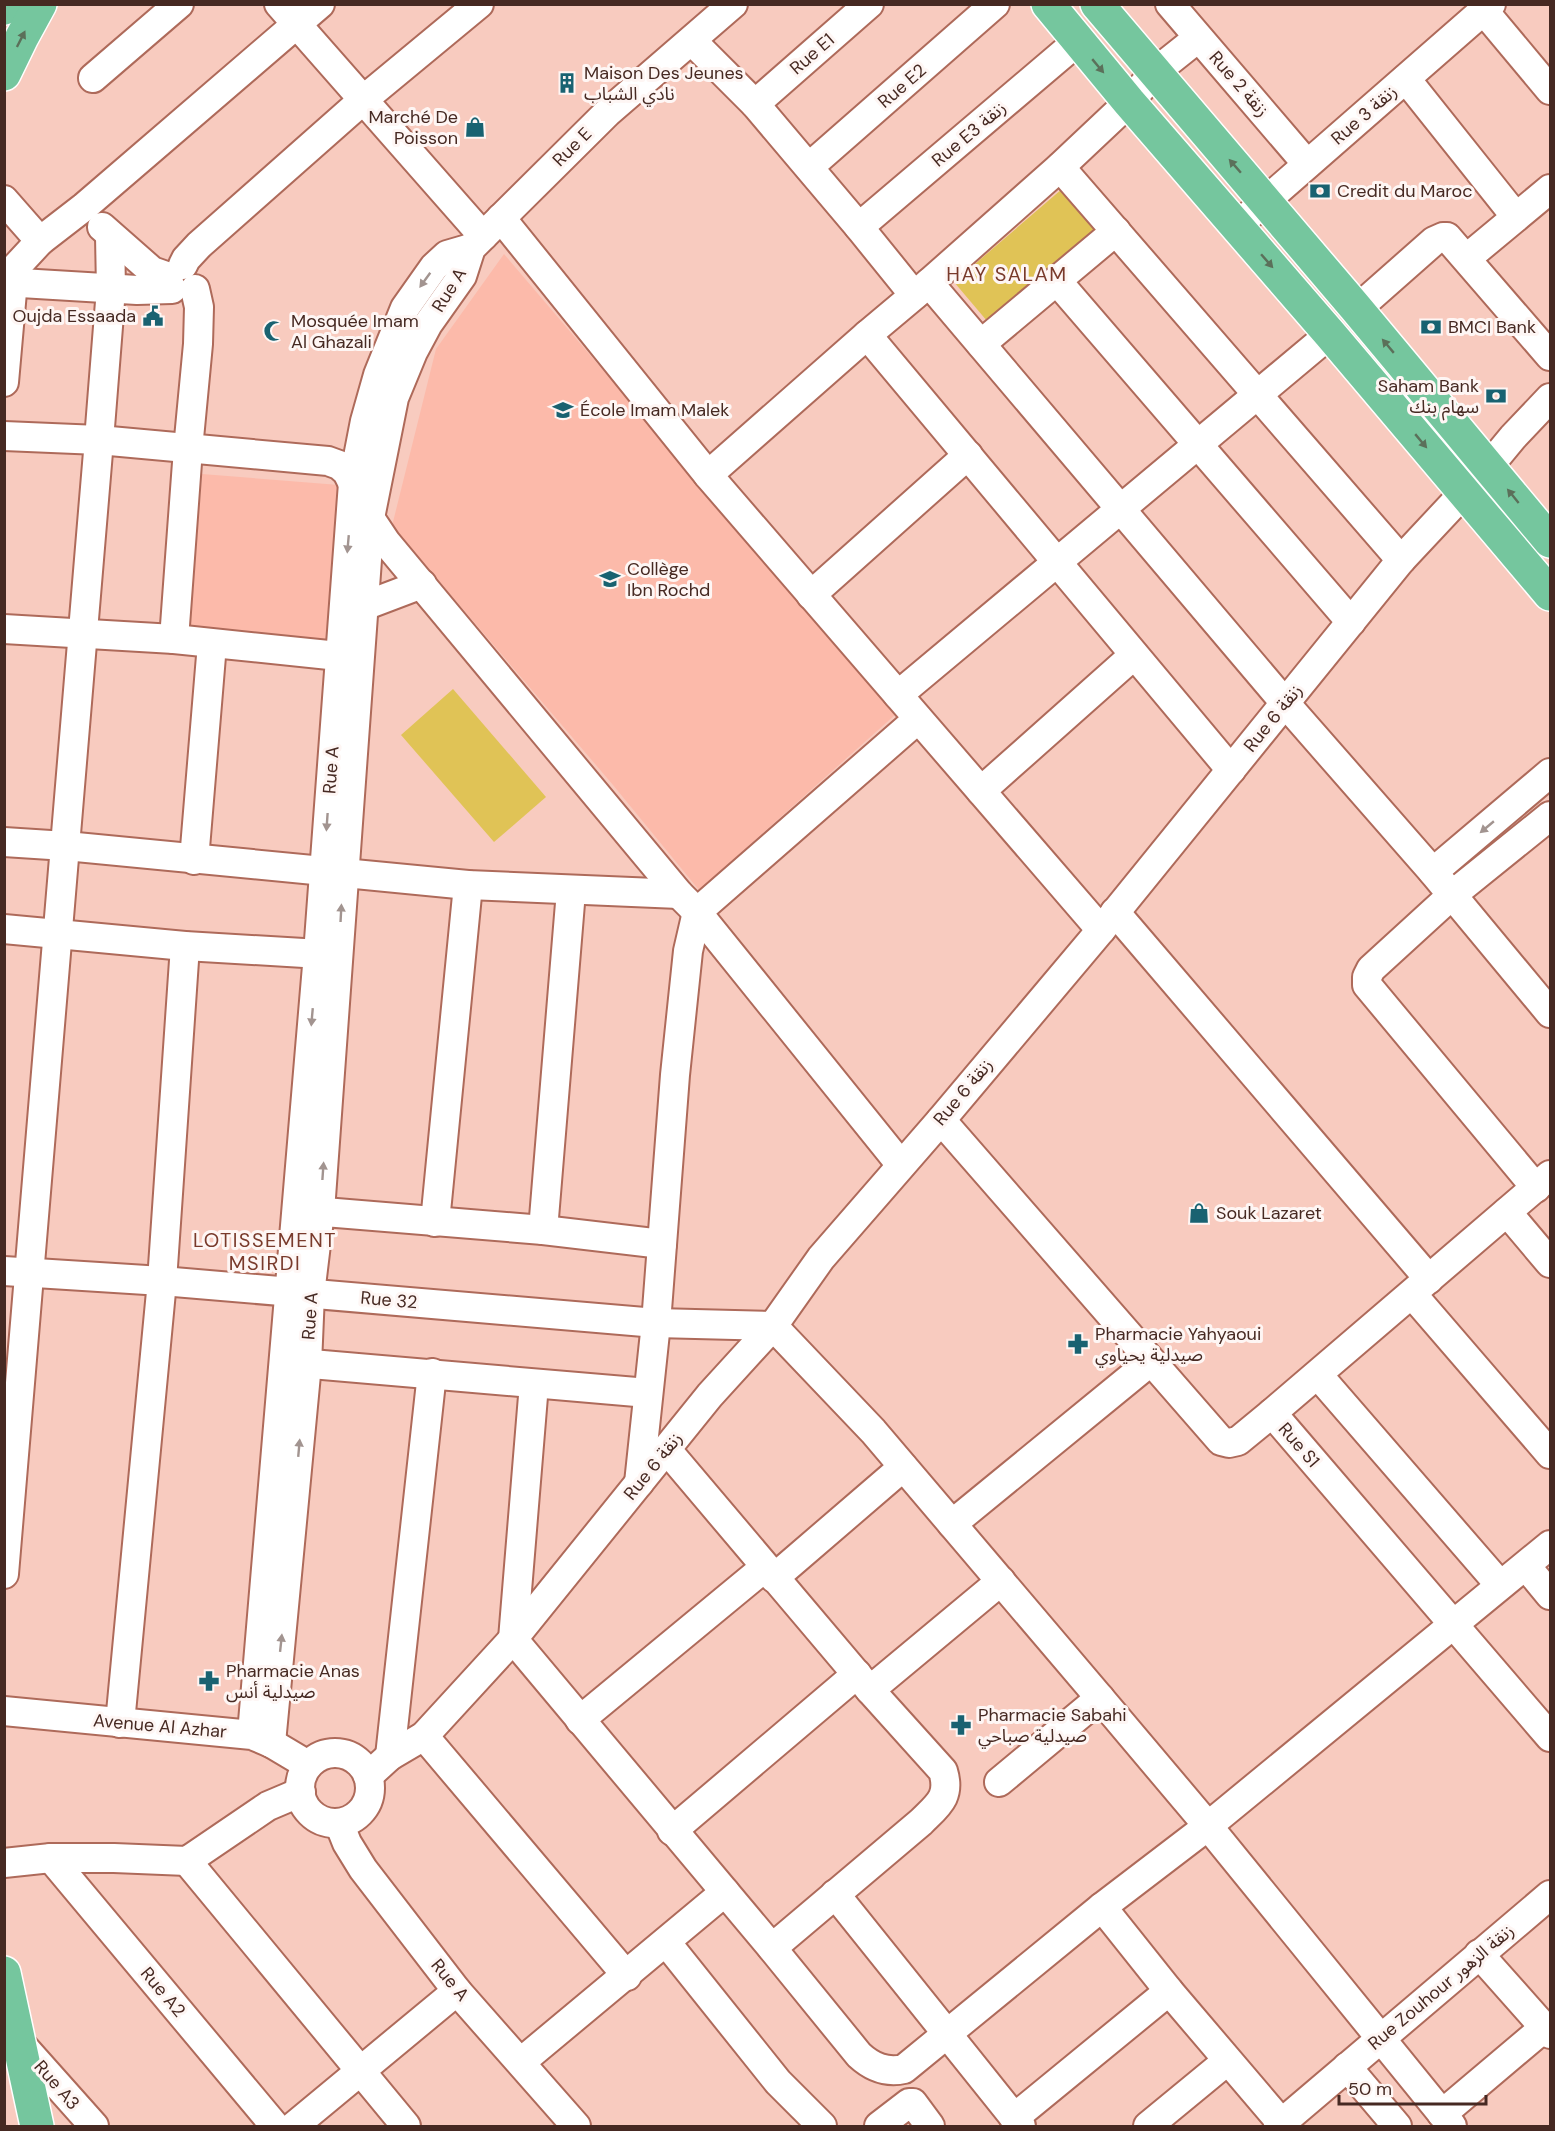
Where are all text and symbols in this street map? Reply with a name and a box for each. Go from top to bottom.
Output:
street label: Rue E1 [785,28,839,80]
one-way arrow [16,30,26,48]
street label: Rue 2 زنقة [1204,46,1274,122]
street label: Rue E2 [873,58,931,114]
one-way arrow [1092,58,1105,74]
place label: Maison Des Jeunes نادي الشباب [584,61,744,107]
building icon: Maison Des Jeunes نادي الشباب [555,71,579,95]
street label: Rue 3 زنقة [1326,80,1402,150]
street label: Rue E3 زنقة [927,96,1011,172]
place label: Marché De Poisson [368,105,458,150]
shop icon: Marché De Poisson [463,115,487,139]
street label: Rue E [547,122,597,172]
one-way arrow [1228,158,1242,173]
bank icon: Credit du Maroc [1308,179,1332,203]
place label: Credit du Maroc [1337,179,1473,203]
one-way arrow [1260,253,1273,268]
district label: HAY SALAM [946,261,1068,287]
street label: Rue A [426,263,472,317]
one-way arrow [419,271,431,287]
place label: Oujda Essaada [13,304,136,328]
public building icon: Oujda Essaada [141,304,165,328]
place label: Mosquée Imam Al Ghazali [291,309,419,354]
bank icon: BMCI Bank [1419,315,1443,339]
place label: BMCI Bank [1448,315,1536,339]
mosque icon: Mosquée Imam Al Ghazali [262,319,286,343]
one-way arrow [1382,339,1395,354]
place label: Saham Bank سهام بنك [1378,374,1479,421]
bank icon: Saham Bank سهام بنك [1484,384,1508,408]
school or university icon: École Imam Malek [551,398,575,422]
place label: École Imam Malek [580,398,729,422]
one-way arrow [1414,433,1427,448]
one-way arrow [1507,488,1520,504]
one-way arrow [343,535,353,554]
place label: Collège Ibn Rochd [627,557,710,602]
school or university icon: Collège Ibn Rochd [598,567,622,591]
street label: Rue 6 زنقة [1238,679,1308,757]
street label: Rue A [317,745,345,795]
one-way arrow [322,813,332,832]
one-way arrow [1480,820,1495,833]
one-way arrow [337,904,346,923]
one-way arrow [308,1007,317,1026]
street label: Rue 6 زنقة [928,1053,998,1131]
one-way arrow [318,1161,327,1180]
shop icon: Souk Lazaret [1187,1201,1211,1225]
place label: Souk Lazaret [1216,1201,1322,1225]
district label: LOTISSEMENT MSIRDI [193,1227,337,1276]
street label: Rue 32 [360,1286,418,1314]
street label: Rue A [296,1291,324,1341]
place label: Pharmacie Yahyaoui صيدلية يحياوي [1095,1322,1261,1368]
pharmacy icon: Pharmacie Yahyaoui صيدلية يحياوي [1066,1332,1090,1356]
street label: Rue S1 [1273,1417,1325,1473]
street label: Rue 6 زنقة [618,1427,688,1505]
one-way arrow [294,1439,304,1458]
one-way arrow [276,1633,286,1652]
place label: Pharmacie Anas صيدلية أنس [226,1659,360,1704]
pharmacy icon: Pharmacie Anas صيدلية أنس [197,1669,221,1693]
place label: Pharmacie Sabahi صيدلية صباحي [978,1703,1127,1749]
street label: Avenue Al Azhar [92,1708,228,1744]
pharmacy icon: Pharmacie Sabahi صيدلية صباحي [949,1713,973,1737]
street label: Rue Zouhour زنقة الزهور [1363,1919,1519,2055]
street label: Rue A [426,1954,474,2006]
street label: Rue A2 [135,1962,191,2022]
street label: Rue A3 [29,2055,85,2115]
scale bar [1339,2068,1486,2106]
text: 50 m [1348,2077,1392,2101]

